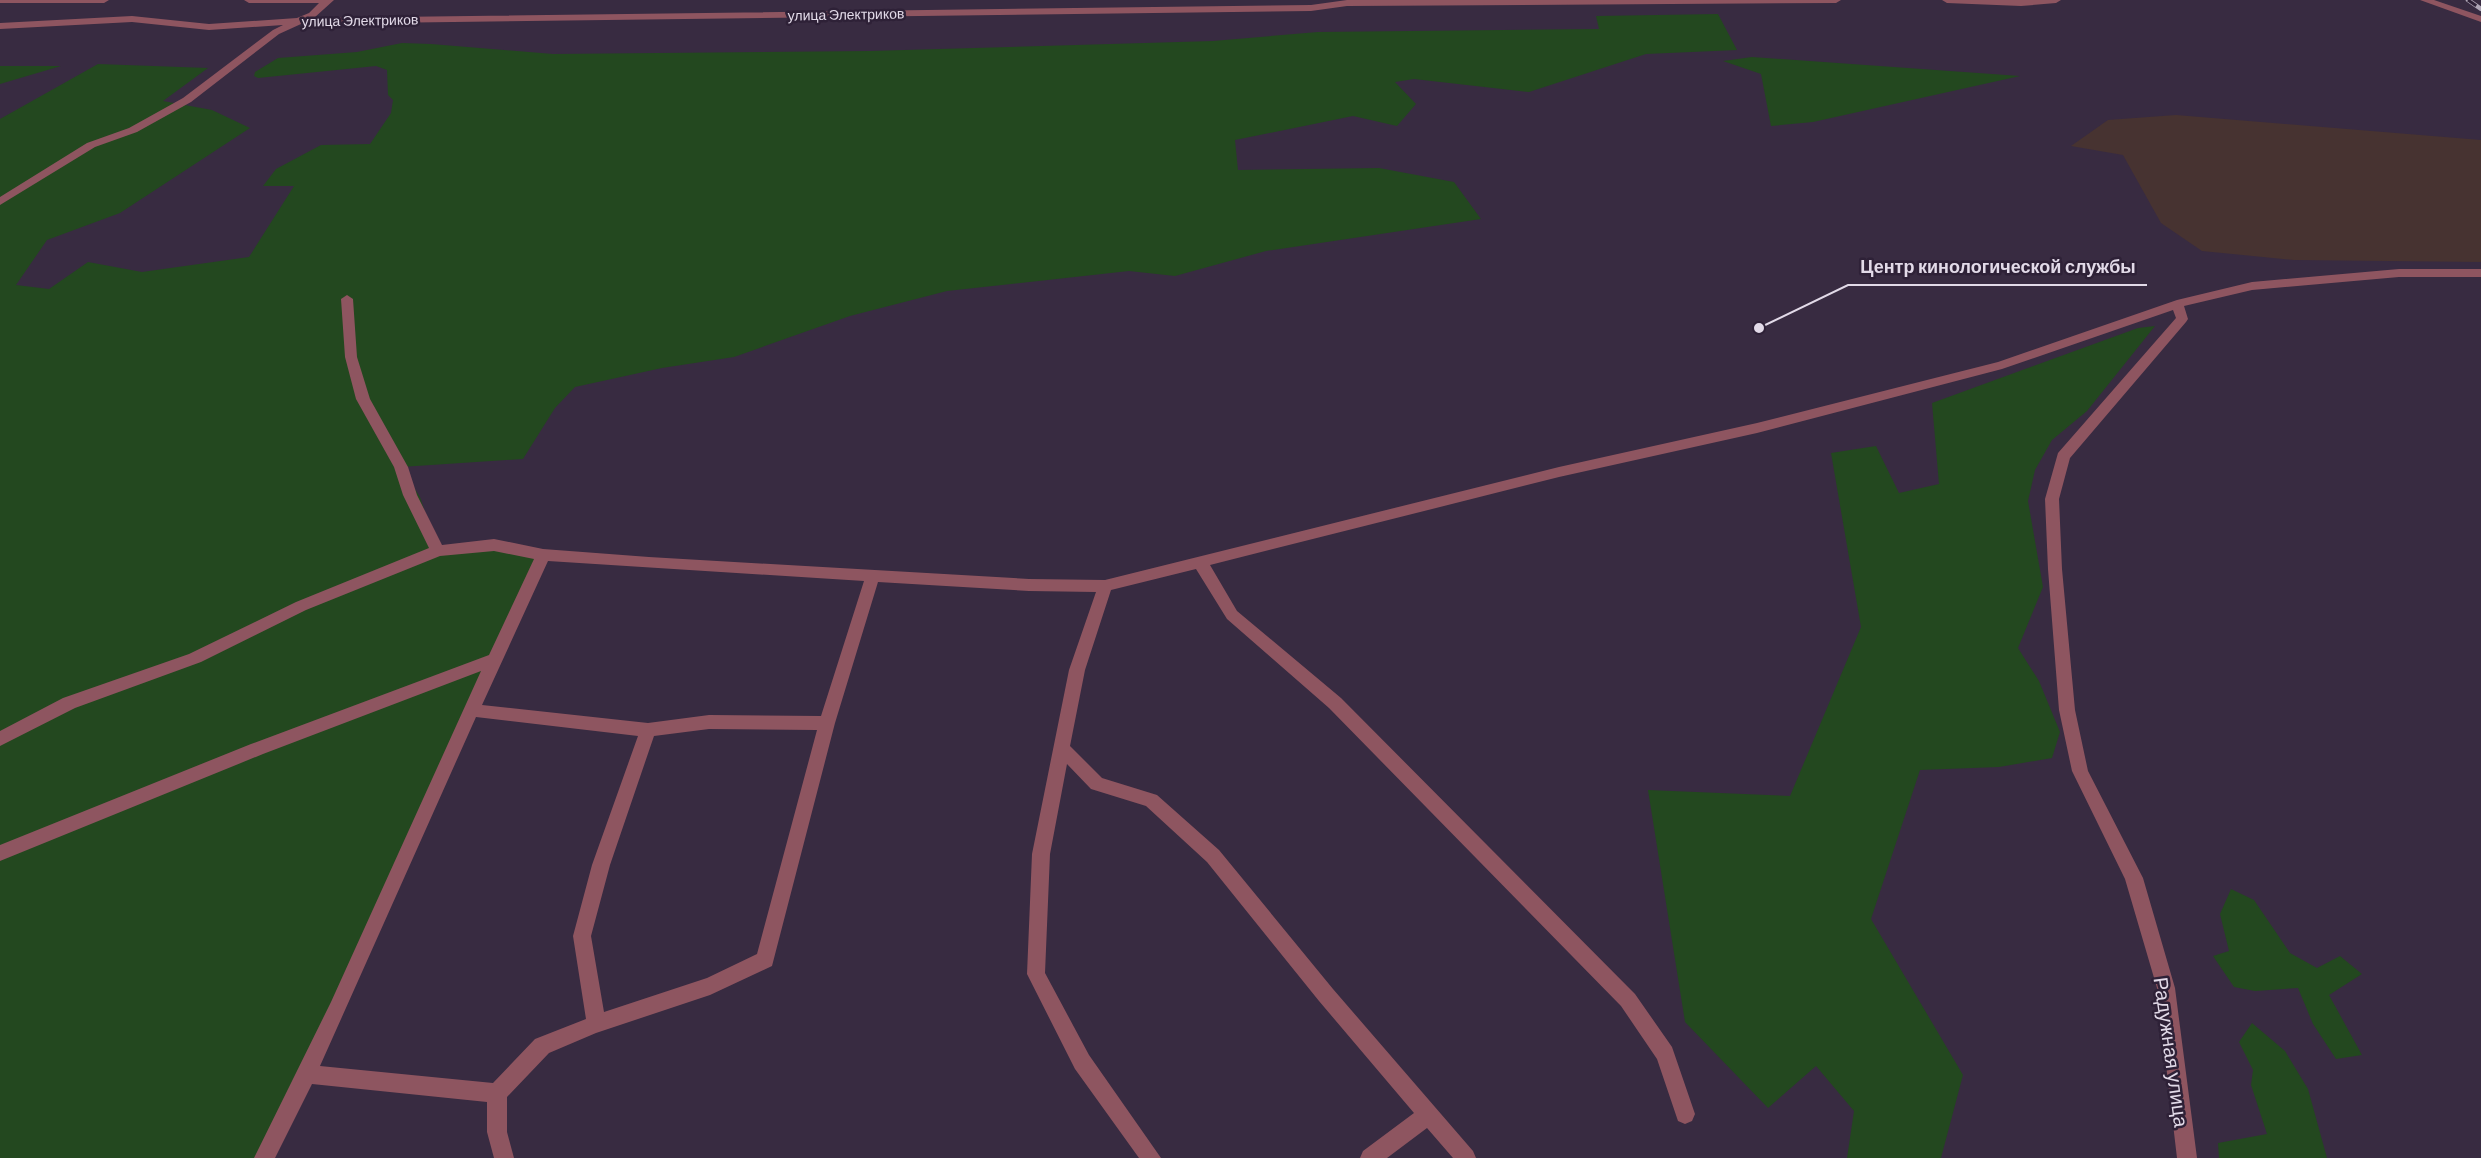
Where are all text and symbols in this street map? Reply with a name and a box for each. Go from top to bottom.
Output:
street label: улица Электриков [788,4,904,24]
street label: улица Электриков [302,10,418,30]
callout: Центр кинологической службы [1848,249,2147,285]
text: Центр кинологической службы [1860,255,2136,277]
street label: Радужная улица [2150,976,2195,1129]

